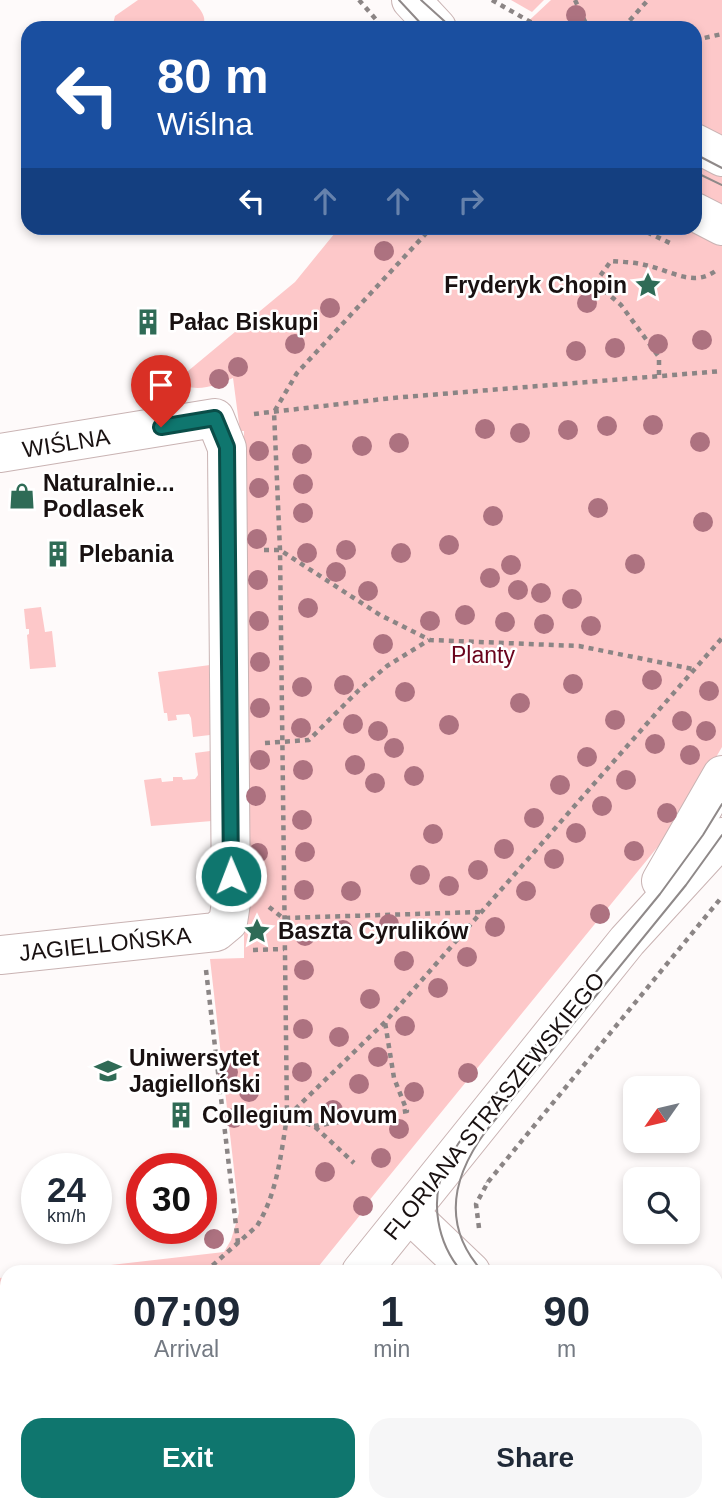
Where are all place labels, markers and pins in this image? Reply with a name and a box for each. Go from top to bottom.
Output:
place icon: Fryderyk Chopin [633,270,663,300]
place label: Fryderyk Chopin [444,272,627,298]
building icon: Pałac Biskupi [133,307,163,337]
place label: Pałac Biskupi [169,309,319,335]
pin [131,355,191,427]
place label: Naturalnie... Podlasek [43,470,175,522]
shop icon: Naturalnie... Podlasek [7,481,37,511]
building icon: Plebania [43,539,73,569]
place label: Plebania [79,541,174,567]
place icon: Baszta Cyrulików [242,916,272,946]
place label: Baszta Cyrulików [278,918,469,944]
place label: Uniwersytet Jagielloński [129,1045,261,1097]
school or university icon: Uniwersytet Jagielloński [93,1056,123,1086]
building icon: Collegium Novum [166,1100,196,1130]
place label: Collegium Novum [202,1102,398,1128]

